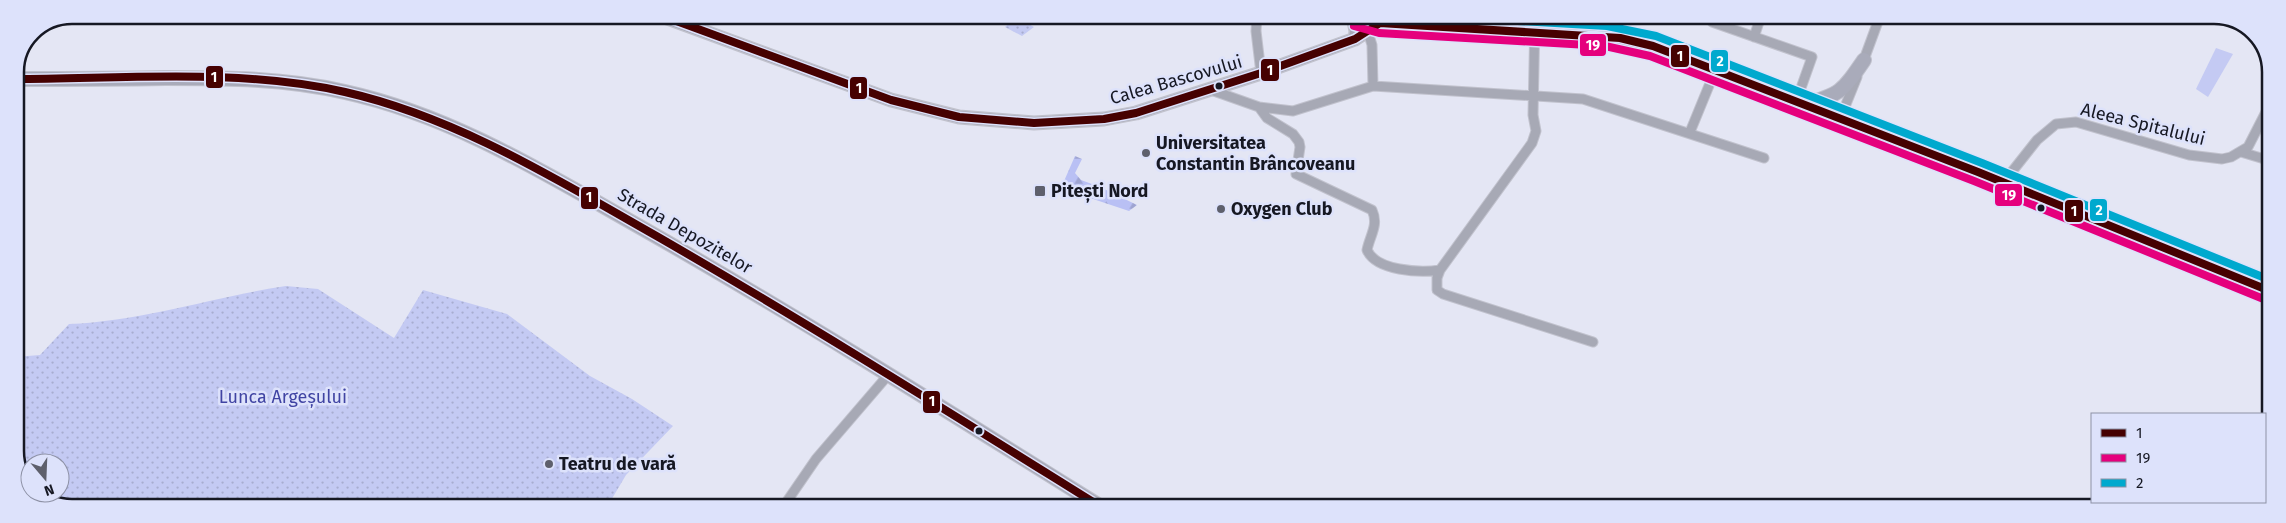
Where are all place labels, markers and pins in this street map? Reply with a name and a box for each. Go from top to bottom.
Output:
unlabelled marker [1214,81,1224,91]
place label: Universitatea Constantin Brâncoveanu [1156,132,1355,175]
marker: Universitatea Constantin Brâncoveanu [1140,147,1152,159]
place label: Pitești Nord [1051,180,1148,203]
marker: Pitești Nord [1033,184,1047,198]
place label: Oxygen Club [1231,198,1333,220]
marker: Oxygen Club [1215,203,1227,215]
unlabelled marker [2036,203,2046,213]
unlabelled marker [974,426,984,436]
place label: Teatru de vară [559,453,676,475]
marker: Teatru de vară [543,458,555,470]

